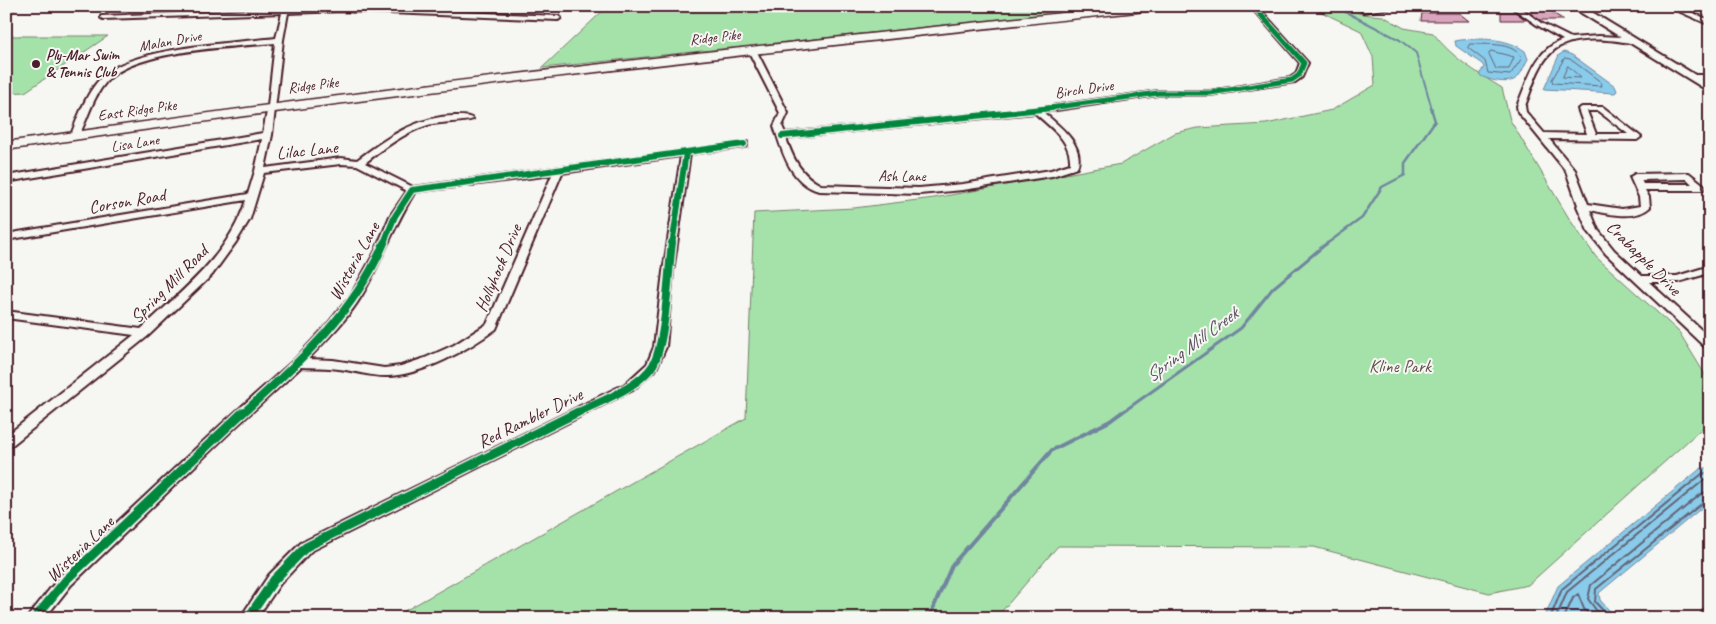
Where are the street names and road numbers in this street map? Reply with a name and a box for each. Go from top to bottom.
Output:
street label: Ridge Pike [689,25,742,50]
street label: Malan Drive [137,26,204,56]
street label: Ridge Pike [287,73,341,98]
street label: Birch Drive [1054,76,1116,103]
street label: East Ridge Pike [97,95,179,125]
street label: Lisa Lane [110,130,162,157]
street label: Lilac Lane [275,136,340,164]
street label: Ash Lane [878,167,927,186]
street label: Corson Road [87,183,170,219]
street label: Crabapple Drive [1602,216,1687,301]
street label: Wisteria Lane [324,217,385,304]
street label: Hollyhock Drive [470,220,527,315]
street label: Spring Mill Road [125,238,215,328]
street label: Red Rambler Drive [474,383,587,453]
street label: Wisteria Lane [42,511,119,587]

